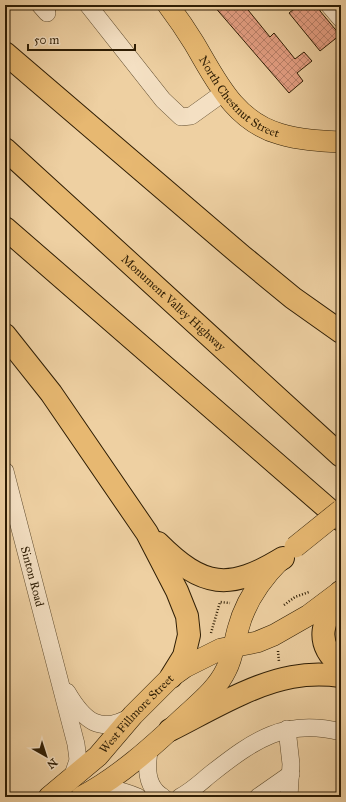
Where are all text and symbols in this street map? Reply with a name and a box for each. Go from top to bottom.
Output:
scale bar [28,26,135,52]
text: 50 m [34,33,59,47]
street label: North Chestnut Street [196,53,282,141]
street label: Monument Valley Highway [118,252,228,354]
street label: Sinton Road [18,545,47,608]
street label: West Fillmore Street [96,671,177,756]
north arrow [26,736,66,776]
text: N [44,755,60,772]

